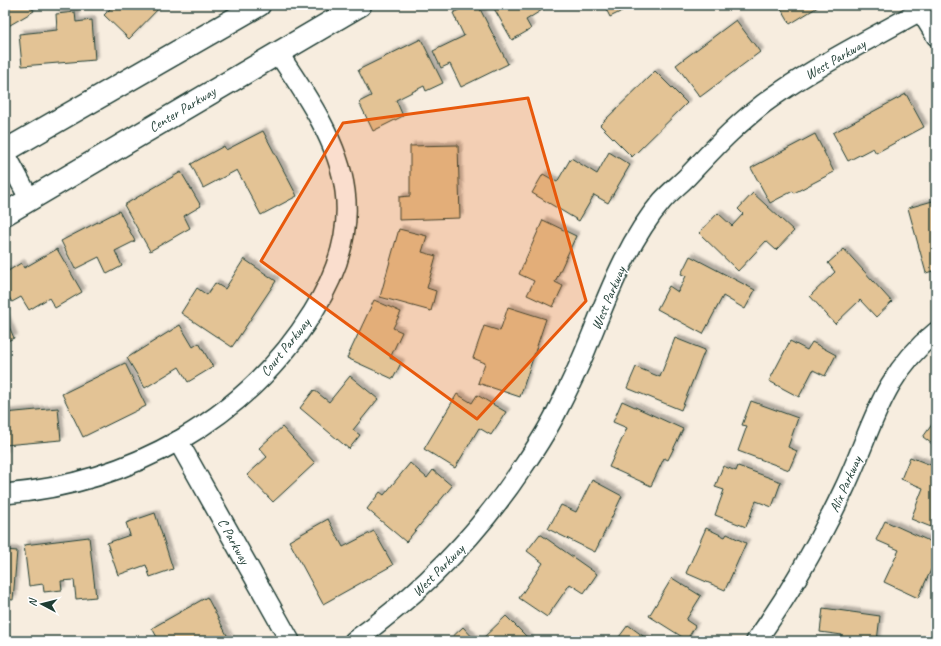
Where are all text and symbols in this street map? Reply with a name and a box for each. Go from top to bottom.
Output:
street label: West Parkway [802,35,870,84]
street label: Center Parkway [146,82,220,136]
street label: West Parkway [588,263,630,332]
street label: Court Parkway [257,314,315,380]
street label: Alix Parkway [826,452,866,515]
street label: C Parkway [214,515,254,568]
street label: West Parkway [409,540,469,600]
north arrow [22,584,62,624]
text: N [25,596,40,607]

